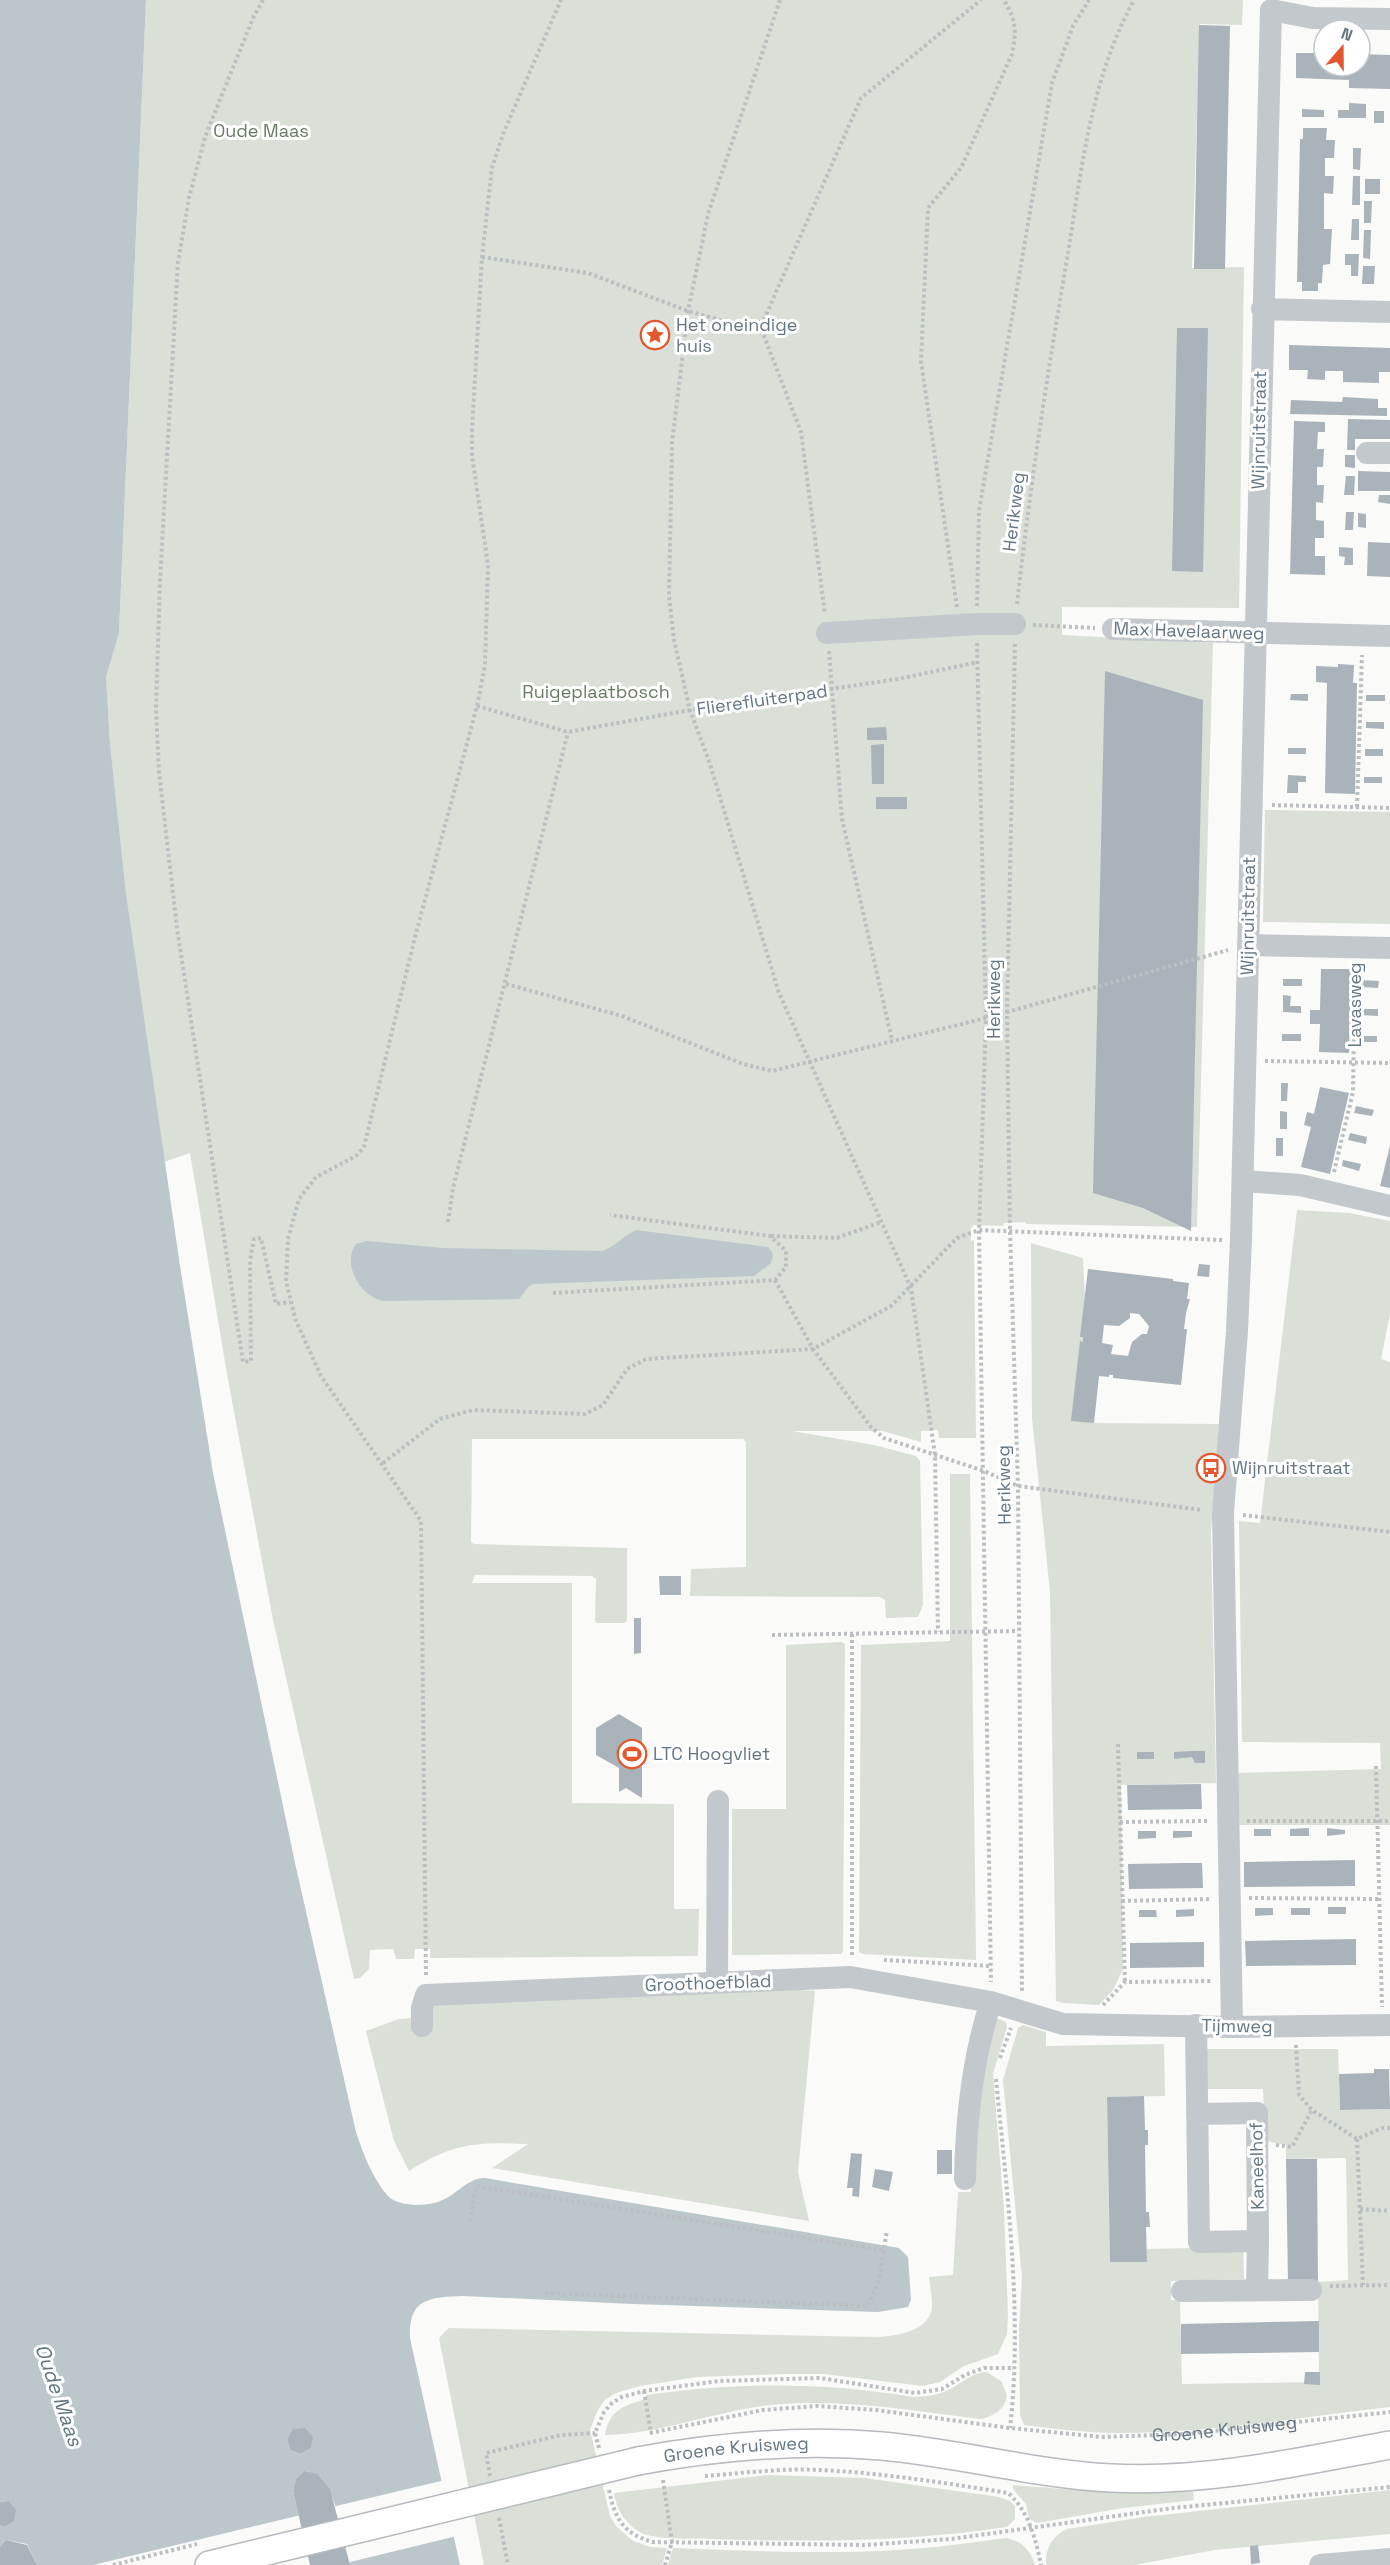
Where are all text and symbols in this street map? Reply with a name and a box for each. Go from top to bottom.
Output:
north arrow [1312,18,1372,78]
text: N [1338,23,1356,46]
park label: Oude Maas [213,119,309,142]
place label: Het oneindige huis [676,313,798,357]
place icon: Het oneindige huis [639,319,671,351]
street label: Wijnruitstraat [1246,371,1271,489]
street label: Herikweg [997,471,1030,553]
street label: Max Havelaarweg [1113,616,1265,645]
street label: Flierefluiterpad [695,679,829,720]
park label: Ruigeplaatbosch [522,680,670,703]
street label: Wijnruitstraat [1235,857,1260,975]
street label: Herikweg [982,959,1005,1039]
street label: Lavasweg [1343,962,1366,1048]
street label: Herikweg [991,1445,1016,1525]
bus stop icon: Wijnruitstraat [1195,1452,1227,1484]
place label: Wijnruitstraat [1232,1456,1351,1479]
sports icon: LTC Hoogvliet [616,1738,648,1770]
place label: LTC Hoogvliet [653,1742,770,1765]
street label: Groothoefblad [644,1969,772,1996]
street label: Tijmweg [1201,2013,1273,2038]
street label: Kaneelhof [1244,2122,1269,2210]
water label: Oude Maas [29,2341,89,2451]
street label: Groene Kruisweg [1152,2410,1298,2446]
street label: Groene Kruisweg [662,2431,809,2467]

